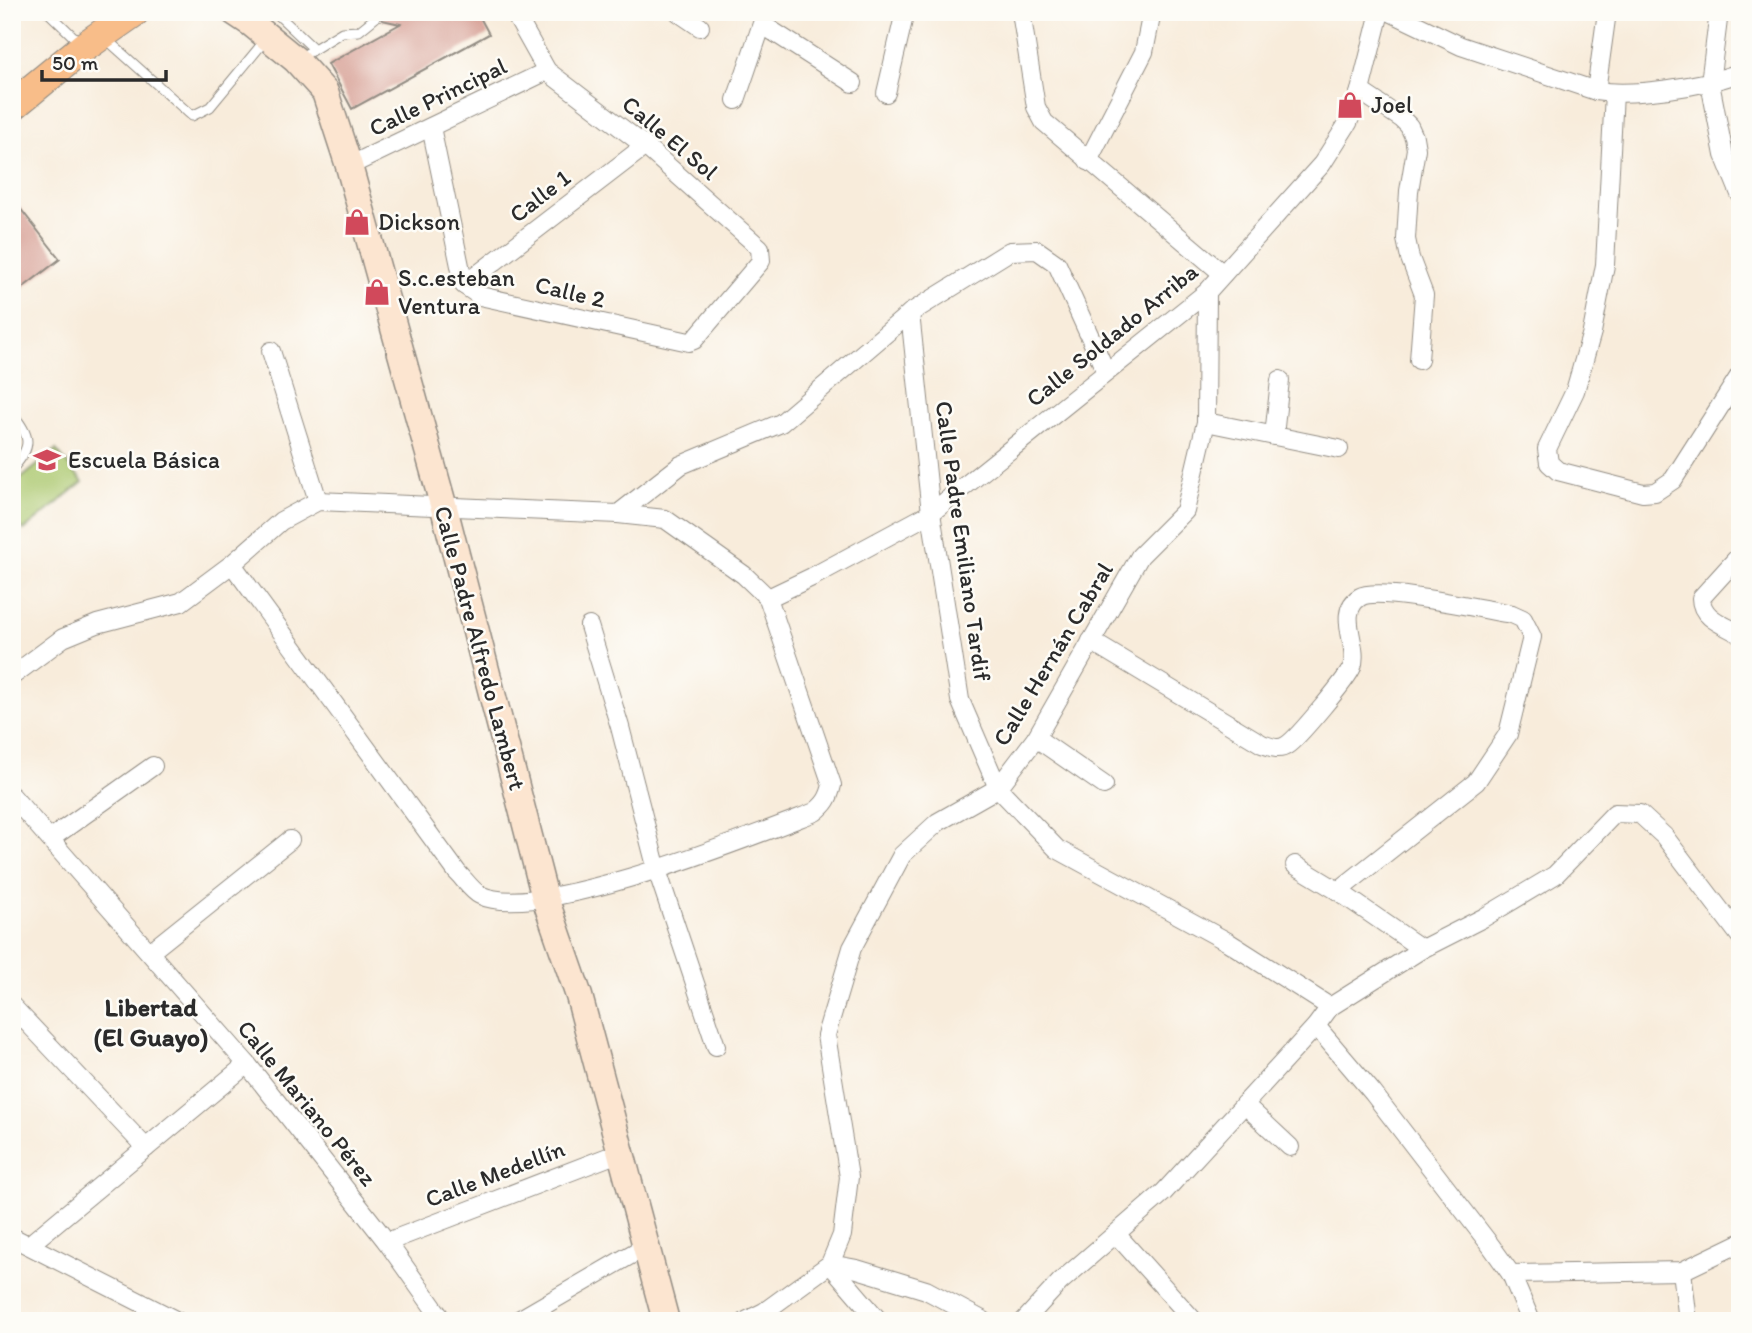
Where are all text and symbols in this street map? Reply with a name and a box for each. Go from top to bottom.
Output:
scale bar [42,38,166,82]
text: 50 m [52,50,99,75]
street label: Calle Principal [364,51,512,142]
street label: Calle El Sol [616,89,724,186]
shop icon: Joel [1335,90,1365,120]
place label: Joel [1371,90,1413,119]
street label: Calle 1 [503,163,576,228]
shop icon: Dickson [342,207,372,237]
place label: Dickson [378,207,461,236]
street label: Calle Soldado Arriba [1020,256,1204,413]
place label: S.c.esteban Ventura [398,263,515,320]
street label: Calle 2 [532,269,608,314]
shop icon: S.c.esteban Ventura [362,277,392,307]
street label: Calle Padre Emiliano Tardif [929,399,998,684]
school or university icon: Escuela Básica [32,445,62,475]
place label: Escuela Básica [68,445,220,474]
street label: Calle Padre Alfredo Lambert [429,502,532,793]
street label: Calle Hernán Cabral [986,557,1119,751]
district label: Libertad (El Guayo) [93,991,209,1053]
street label: Calle Mariano Pérez [232,1014,383,1191]
street label: Calle Medellín [421,1134,569,1213]

